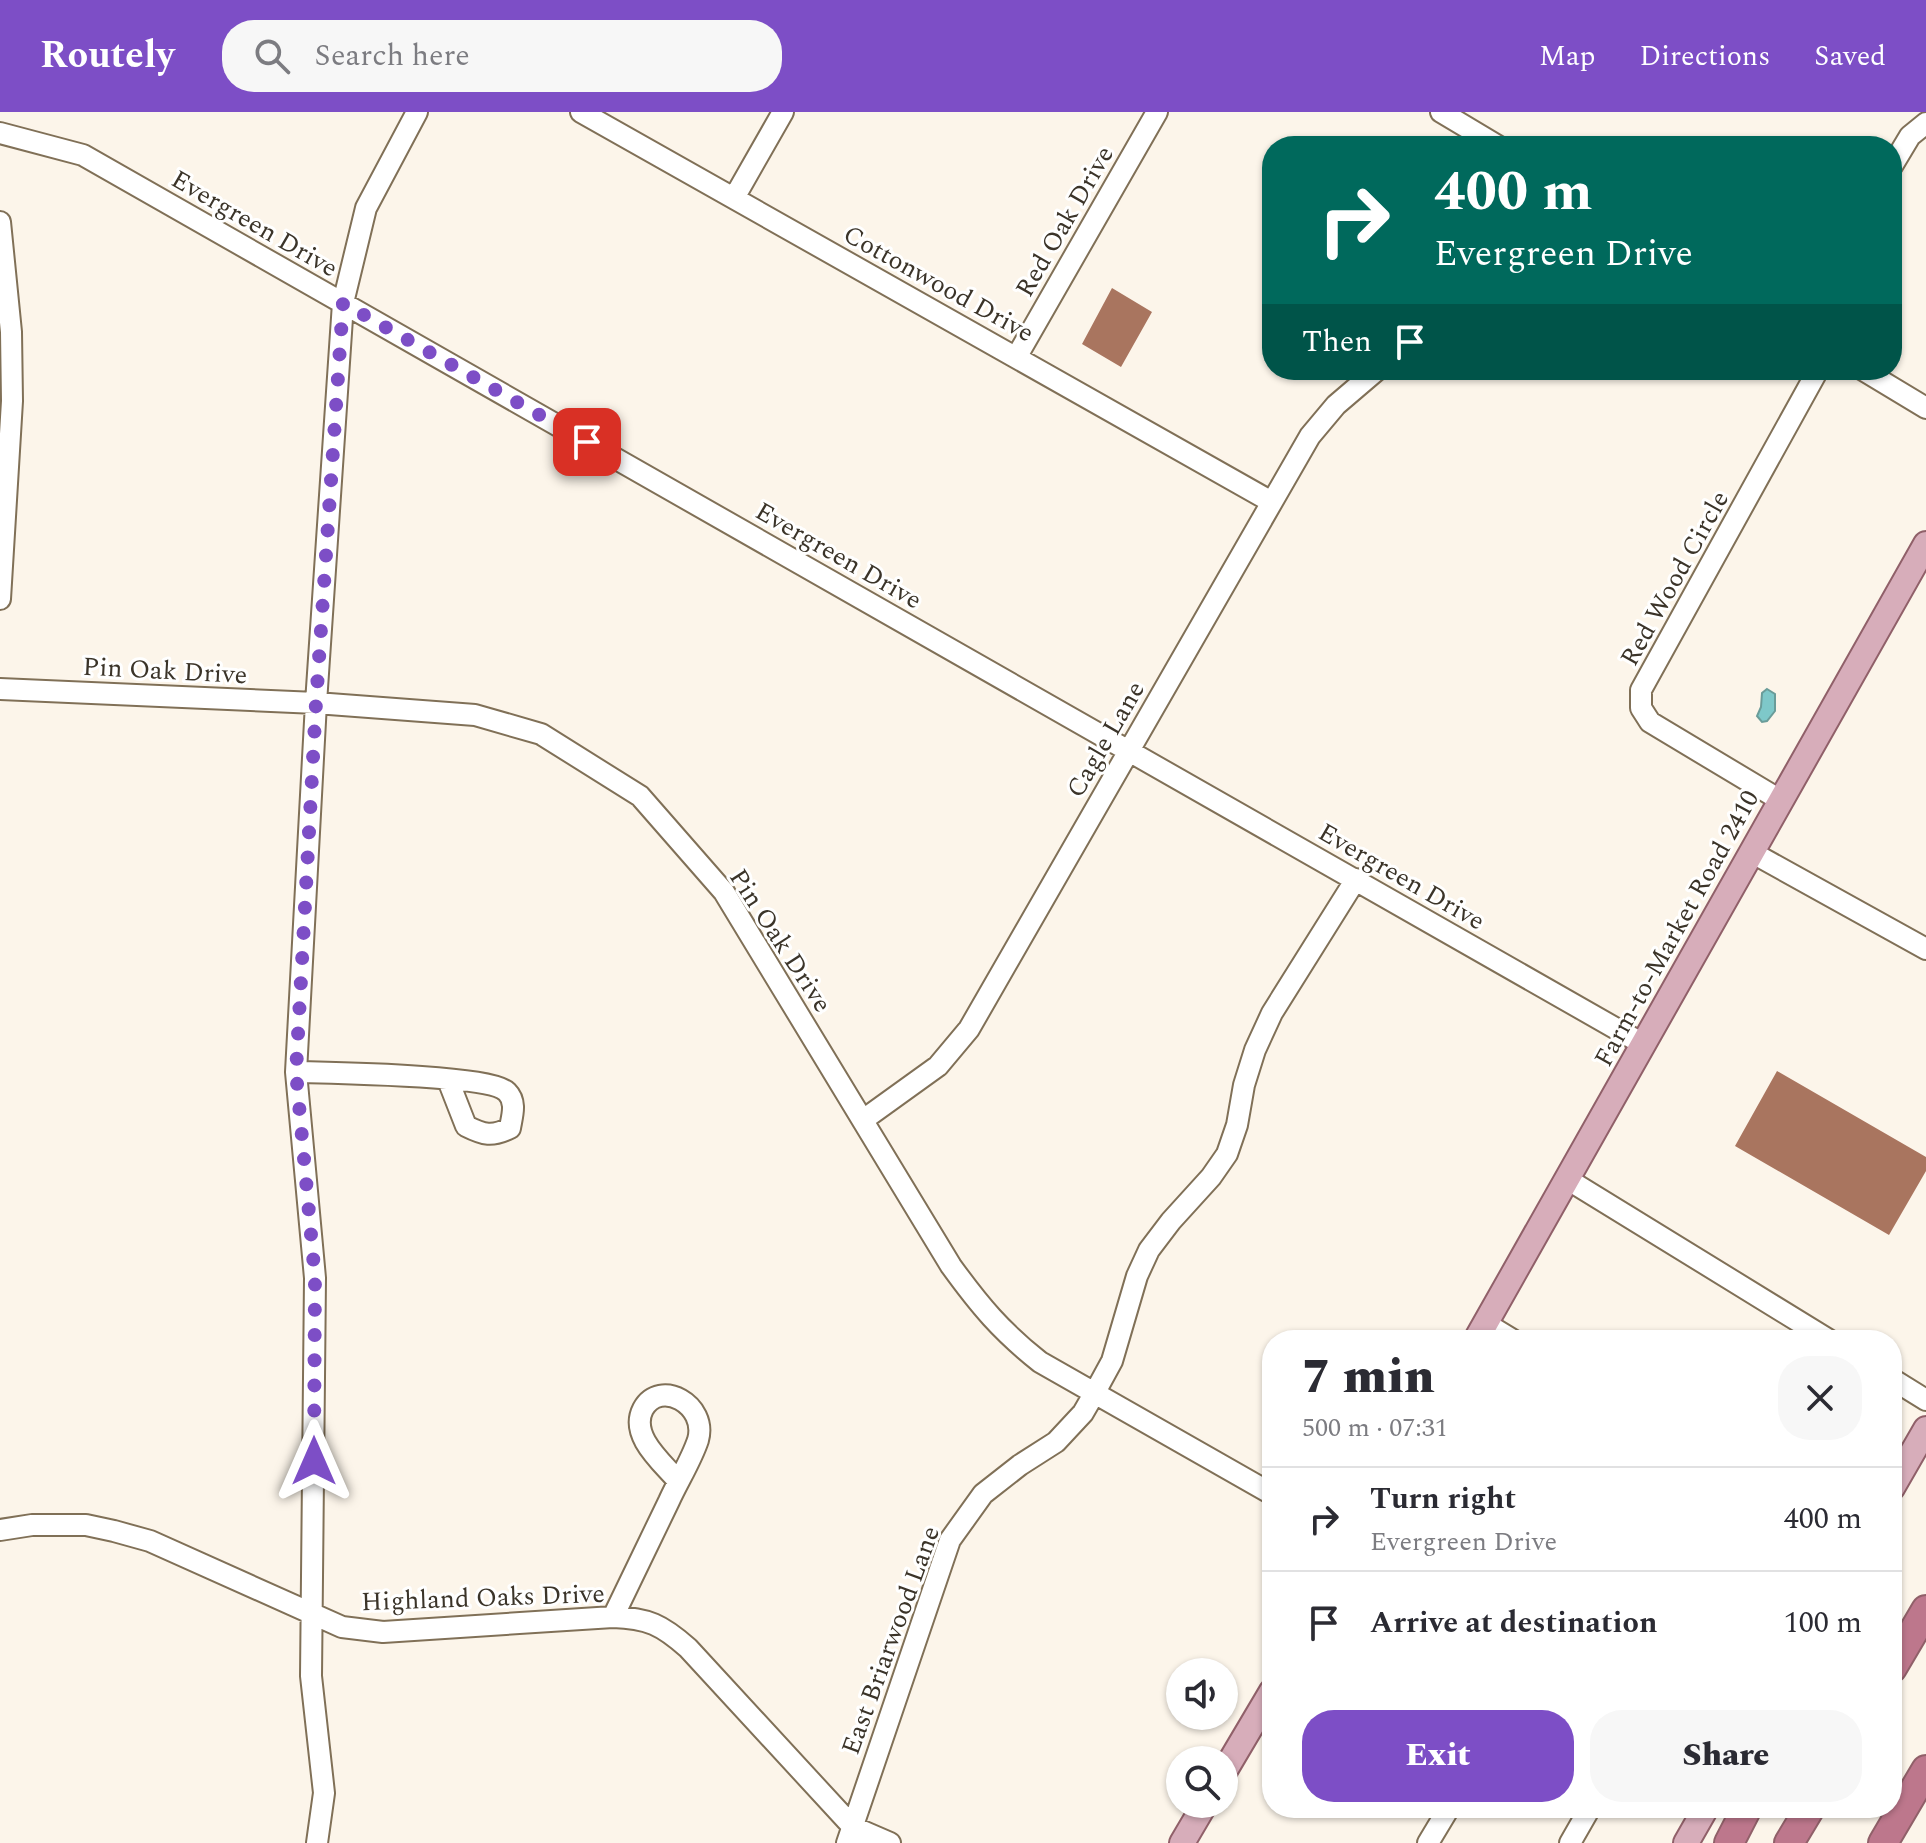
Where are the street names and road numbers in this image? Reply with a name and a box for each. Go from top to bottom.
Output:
street label: Red Oak Drive [1005,138,1124,305]
street label: Evergreen Drive [163,160,346,288]
street label: Cottonwood Drive [836,215,1041,353]
street label: Red Wood Circle [1610,483,1740,674]
street label: Evergreen Drive [747,492,930,620]
street label: Pin Oak Drive [82,647,248,695]
street label: Cagle Lane [1056,674,1155,805]
street label: Farm-to-Market Road 2410 [1584,783,1770,1074]
street label: Evergreen Drive [1310,813,1493,941]
street label: Pin Oak Drive [719,861,842,1020]
street label: East Briarwood Lane [831,1520,951,1760]
street label: Highland Oaks Drive [361,1574,606,1622]

